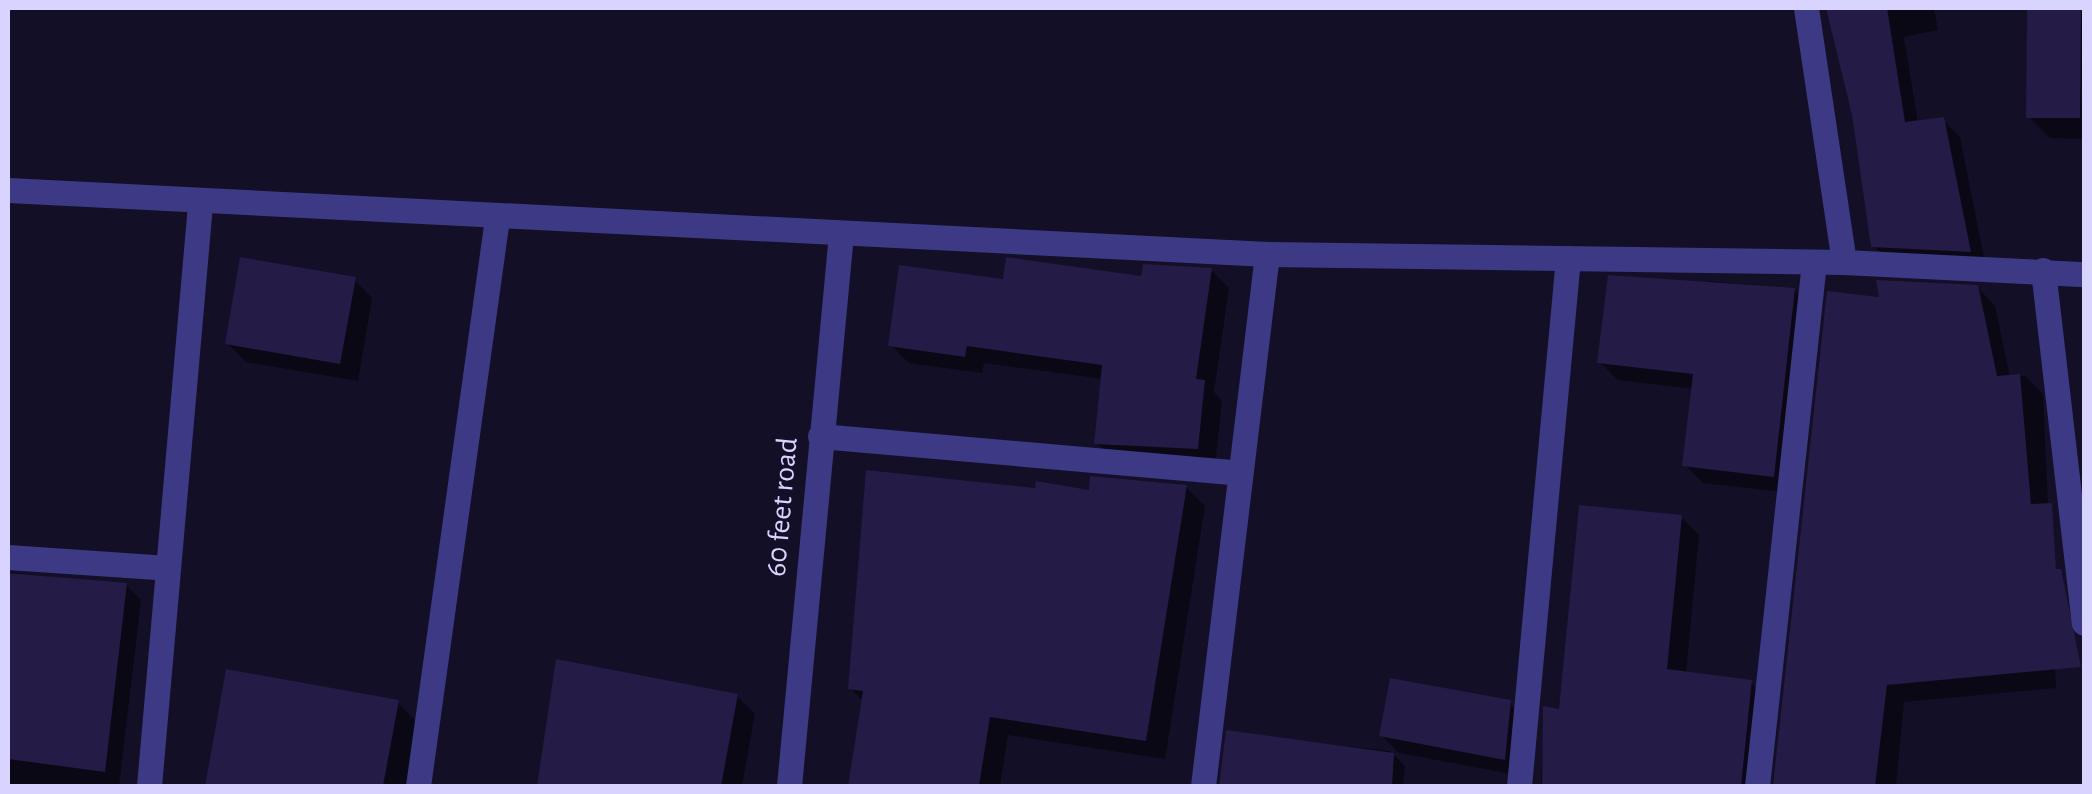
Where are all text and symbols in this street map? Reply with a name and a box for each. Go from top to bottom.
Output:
street label: 60 feet road [758,436,806,578]

